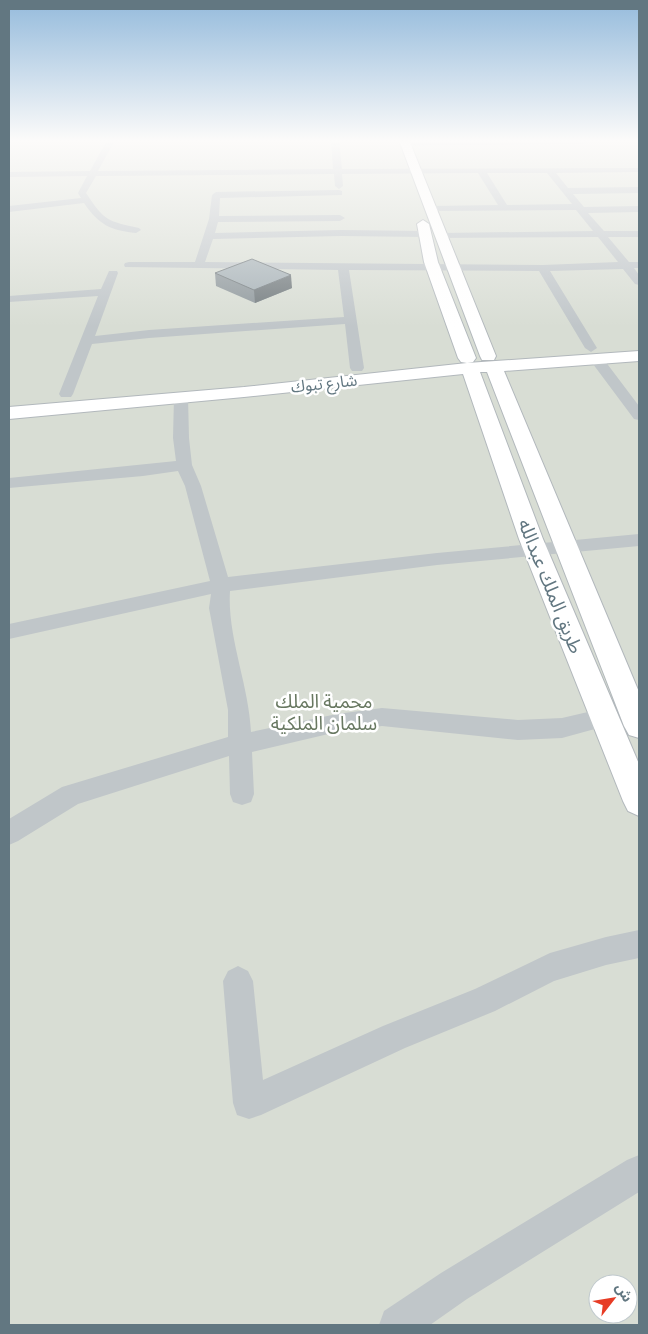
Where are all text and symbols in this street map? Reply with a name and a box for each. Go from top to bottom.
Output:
street label: شارع تبوك [290,370,358,399]
street label: طريق الملك عبدالله [513,515,589,657]
park label: محمية الملك سلمان الملكية [271,689,377,735]
north arrow [588,1274,638,1324]
text: ش [611,1279,637,1305]

